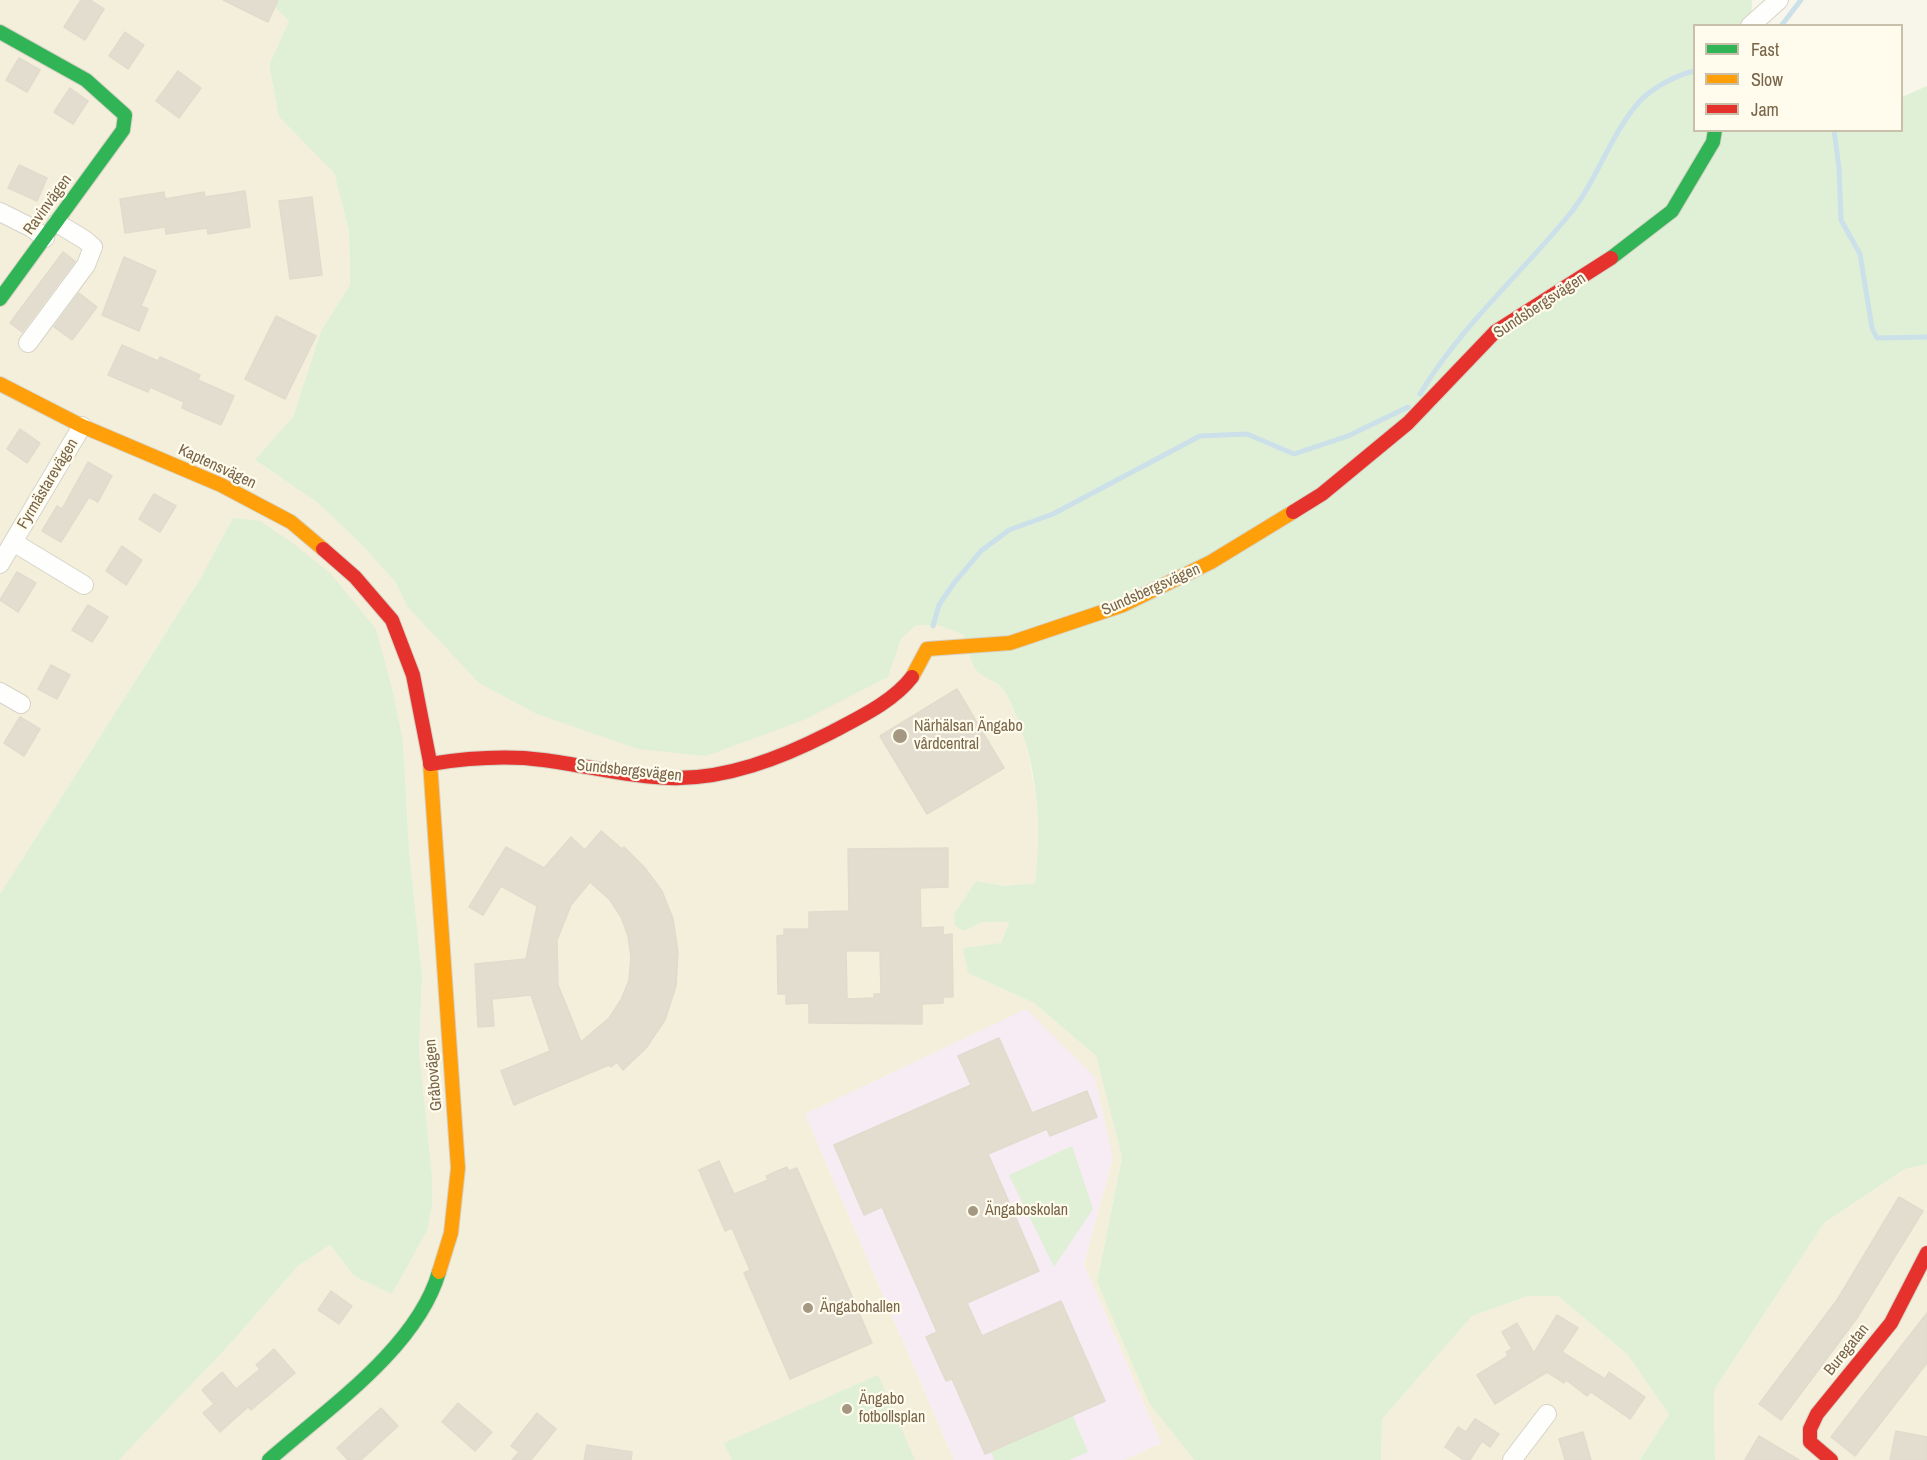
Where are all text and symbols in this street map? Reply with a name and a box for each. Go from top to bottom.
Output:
legend [1693,24,1903,132]
text: Fast [1751,37,1779,62]
text: Slow [1751,67,1783,92]
text: Jam [1751,97,1779,122]
street label: Ravinvägen [20,171,76,239]
street label: Sundsbergsvägen [1490,269,1590,343]
street label: Fyrmästarevägen [13,435,83,533]
street label: Kaptensvägen [175,441,259,493]
street label: Sundsbergsvägen [1099,560,1203,620]
place label: Närhälsan Ängabo vårdcentral [914,717,1023,755]
marker: Närhälsan Ängabo vårdcentral [891,727,909,745]
street label: Sundsbergsvägen [575,756,683,786]
street label: Gråbovägen [421,1038,447,1112]
place label: Ängaboskolan [985,1201,1068,1221]
marker: Ängaboskolan [966,1204,980,1218]
place label: Ängabohallen [820,1298,900,1318]
marker: Ängabohallen [801,1301,815,1315]
street label: Buregatan [1820,1320,1874,1380]
place label: Ängabo fotbollsplan [859,1390,925,1428]
marker: Ängabo fotbollsplan [840,1402,854,1416]

